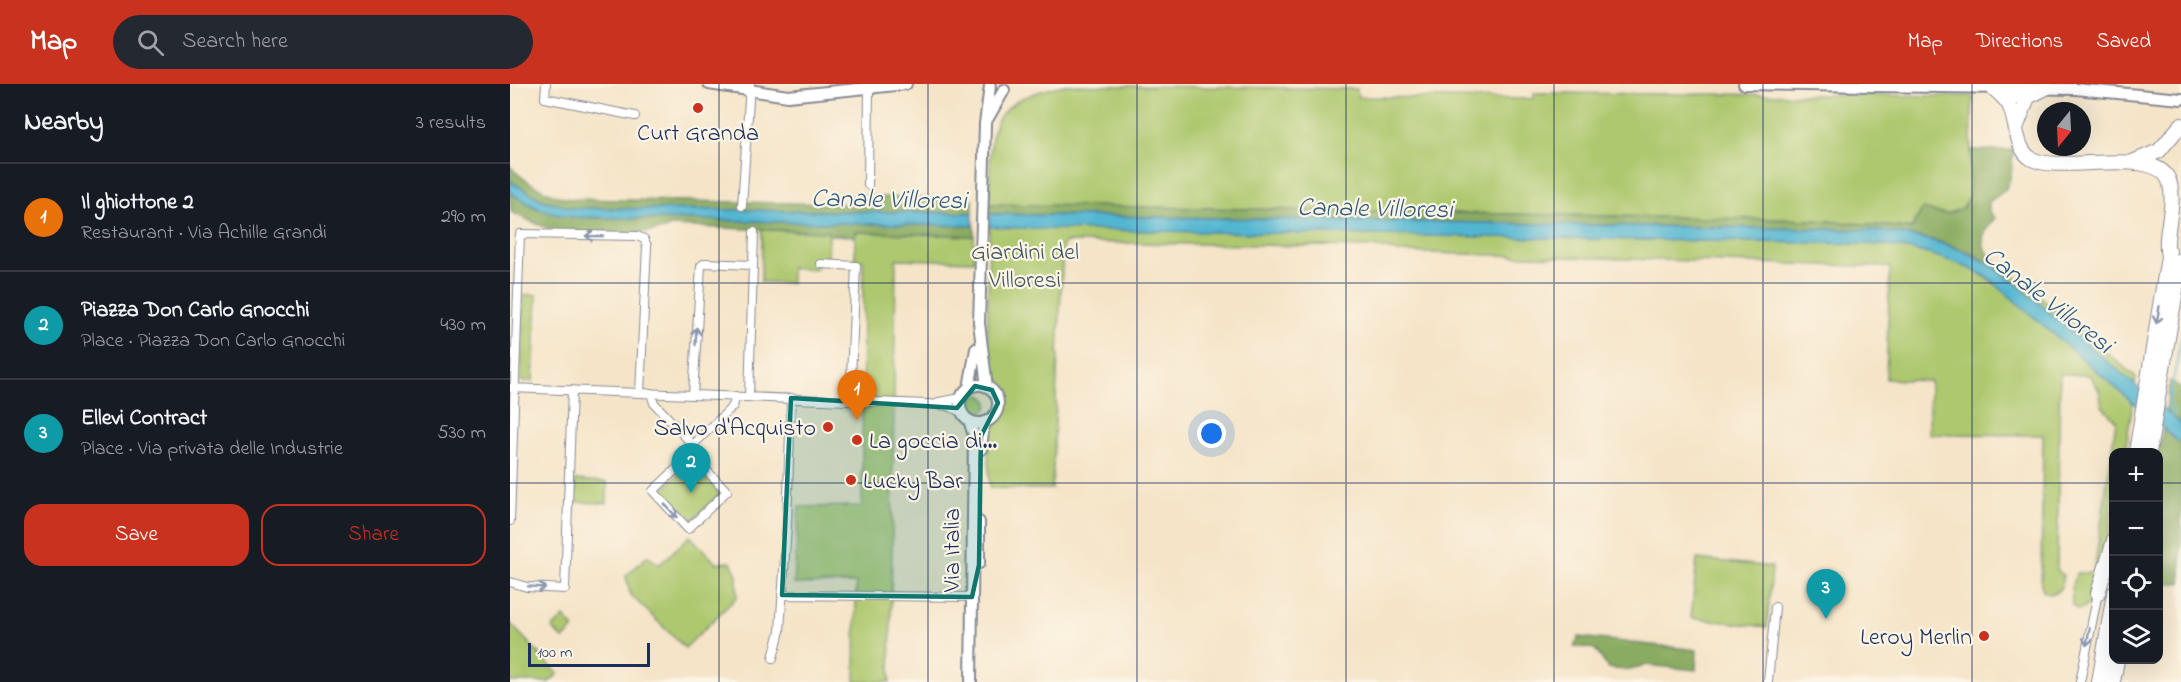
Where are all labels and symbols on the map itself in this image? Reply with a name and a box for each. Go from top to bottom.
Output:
marker: Curt Granda [691,101,705,115]
north arrow [2037,102,2091,156]
place label: Curt Granda [637,117,759,152]
water label: Canale Villoresi [811,181,969,221]
water label: Canale Villoresi [1297,190,1455,230]
one-way arrow [585,230,605,241]
park label: Giardini del Villoresi [971,236,1079,299]
water label: Canale Villoresi [1974,238,2122,366]
one-way arrow [2153,305,2164,324]
one-way arrow [690,327,702,347]
pin: 1 [838,370,876,420]
place label: Salvo d'Acquisto [654,412,816,447]
your location [1197,419,1226,448]
marker: Salvo d'Acquisto [821,420,835,434]
place label: La goccia di... [869,425,997,460]
marker: La goccia di... [850,433,864,447]
pin: 2 [672,444,711,493]
place label: Lucky Bar [863,465,963,501]
marker: Lucky Bar [844,473,858,487]
one-way arrow [664,503,678,518]
street label: Via Italia [936,508,971,593]
pin: 3 [1806,570,1846,619]
one-way arrow [527,582,547,593]
place label: Leroy Merlin [1860,621,1972,657]
one-way arrow [2082,627,2093,647]
marker: Leroy Merlin [1977,629,1991,643]
scale bar [528,640,650,668]

